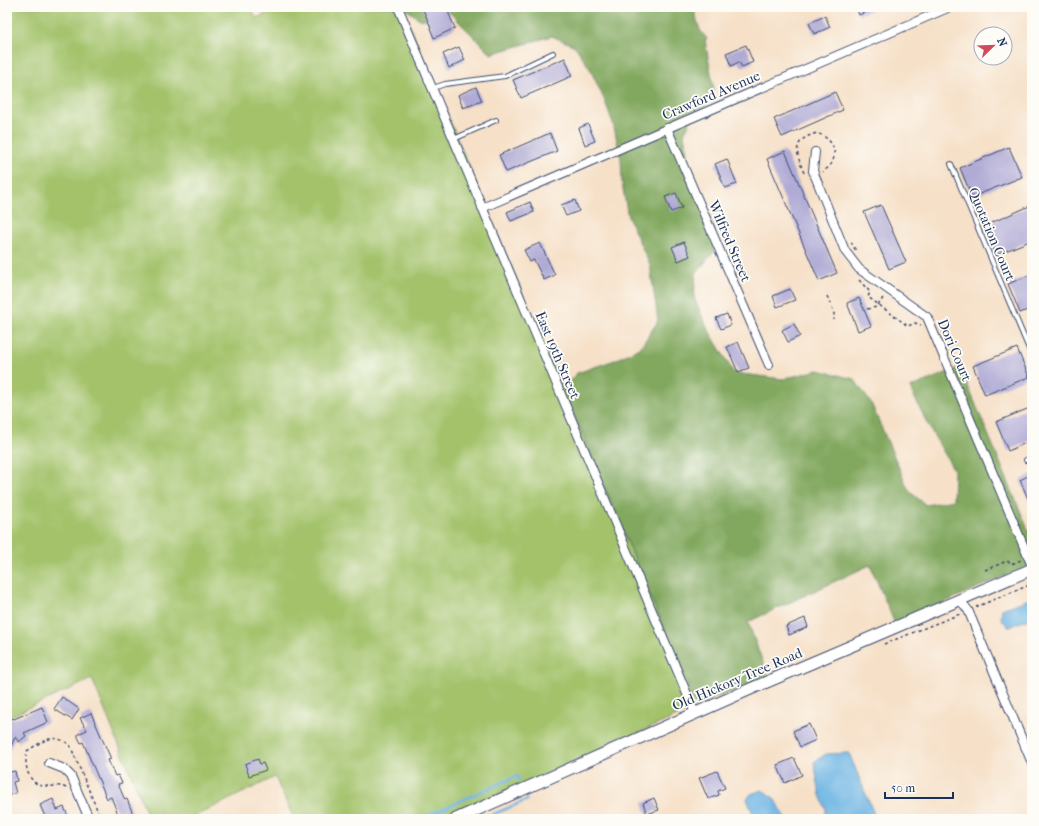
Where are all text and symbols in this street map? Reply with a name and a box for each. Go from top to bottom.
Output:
north arrow [973,26,1013,66]
text: N [994,36,1010,49]
street label: Crawford Avenue [660,67,763,124]
street label: Quotation Court [964,185,1019,283]
street label: Wilfred Street [704,197,754,284]
street label: East 19th Street [531,309,584,401]
street label: Dori Court [934,316,975,384]
street label: Old Hickory Tree Road [670,644,805,715]
scale bar [885,774,953,800]
text: 50 m [891,781,915,795]

